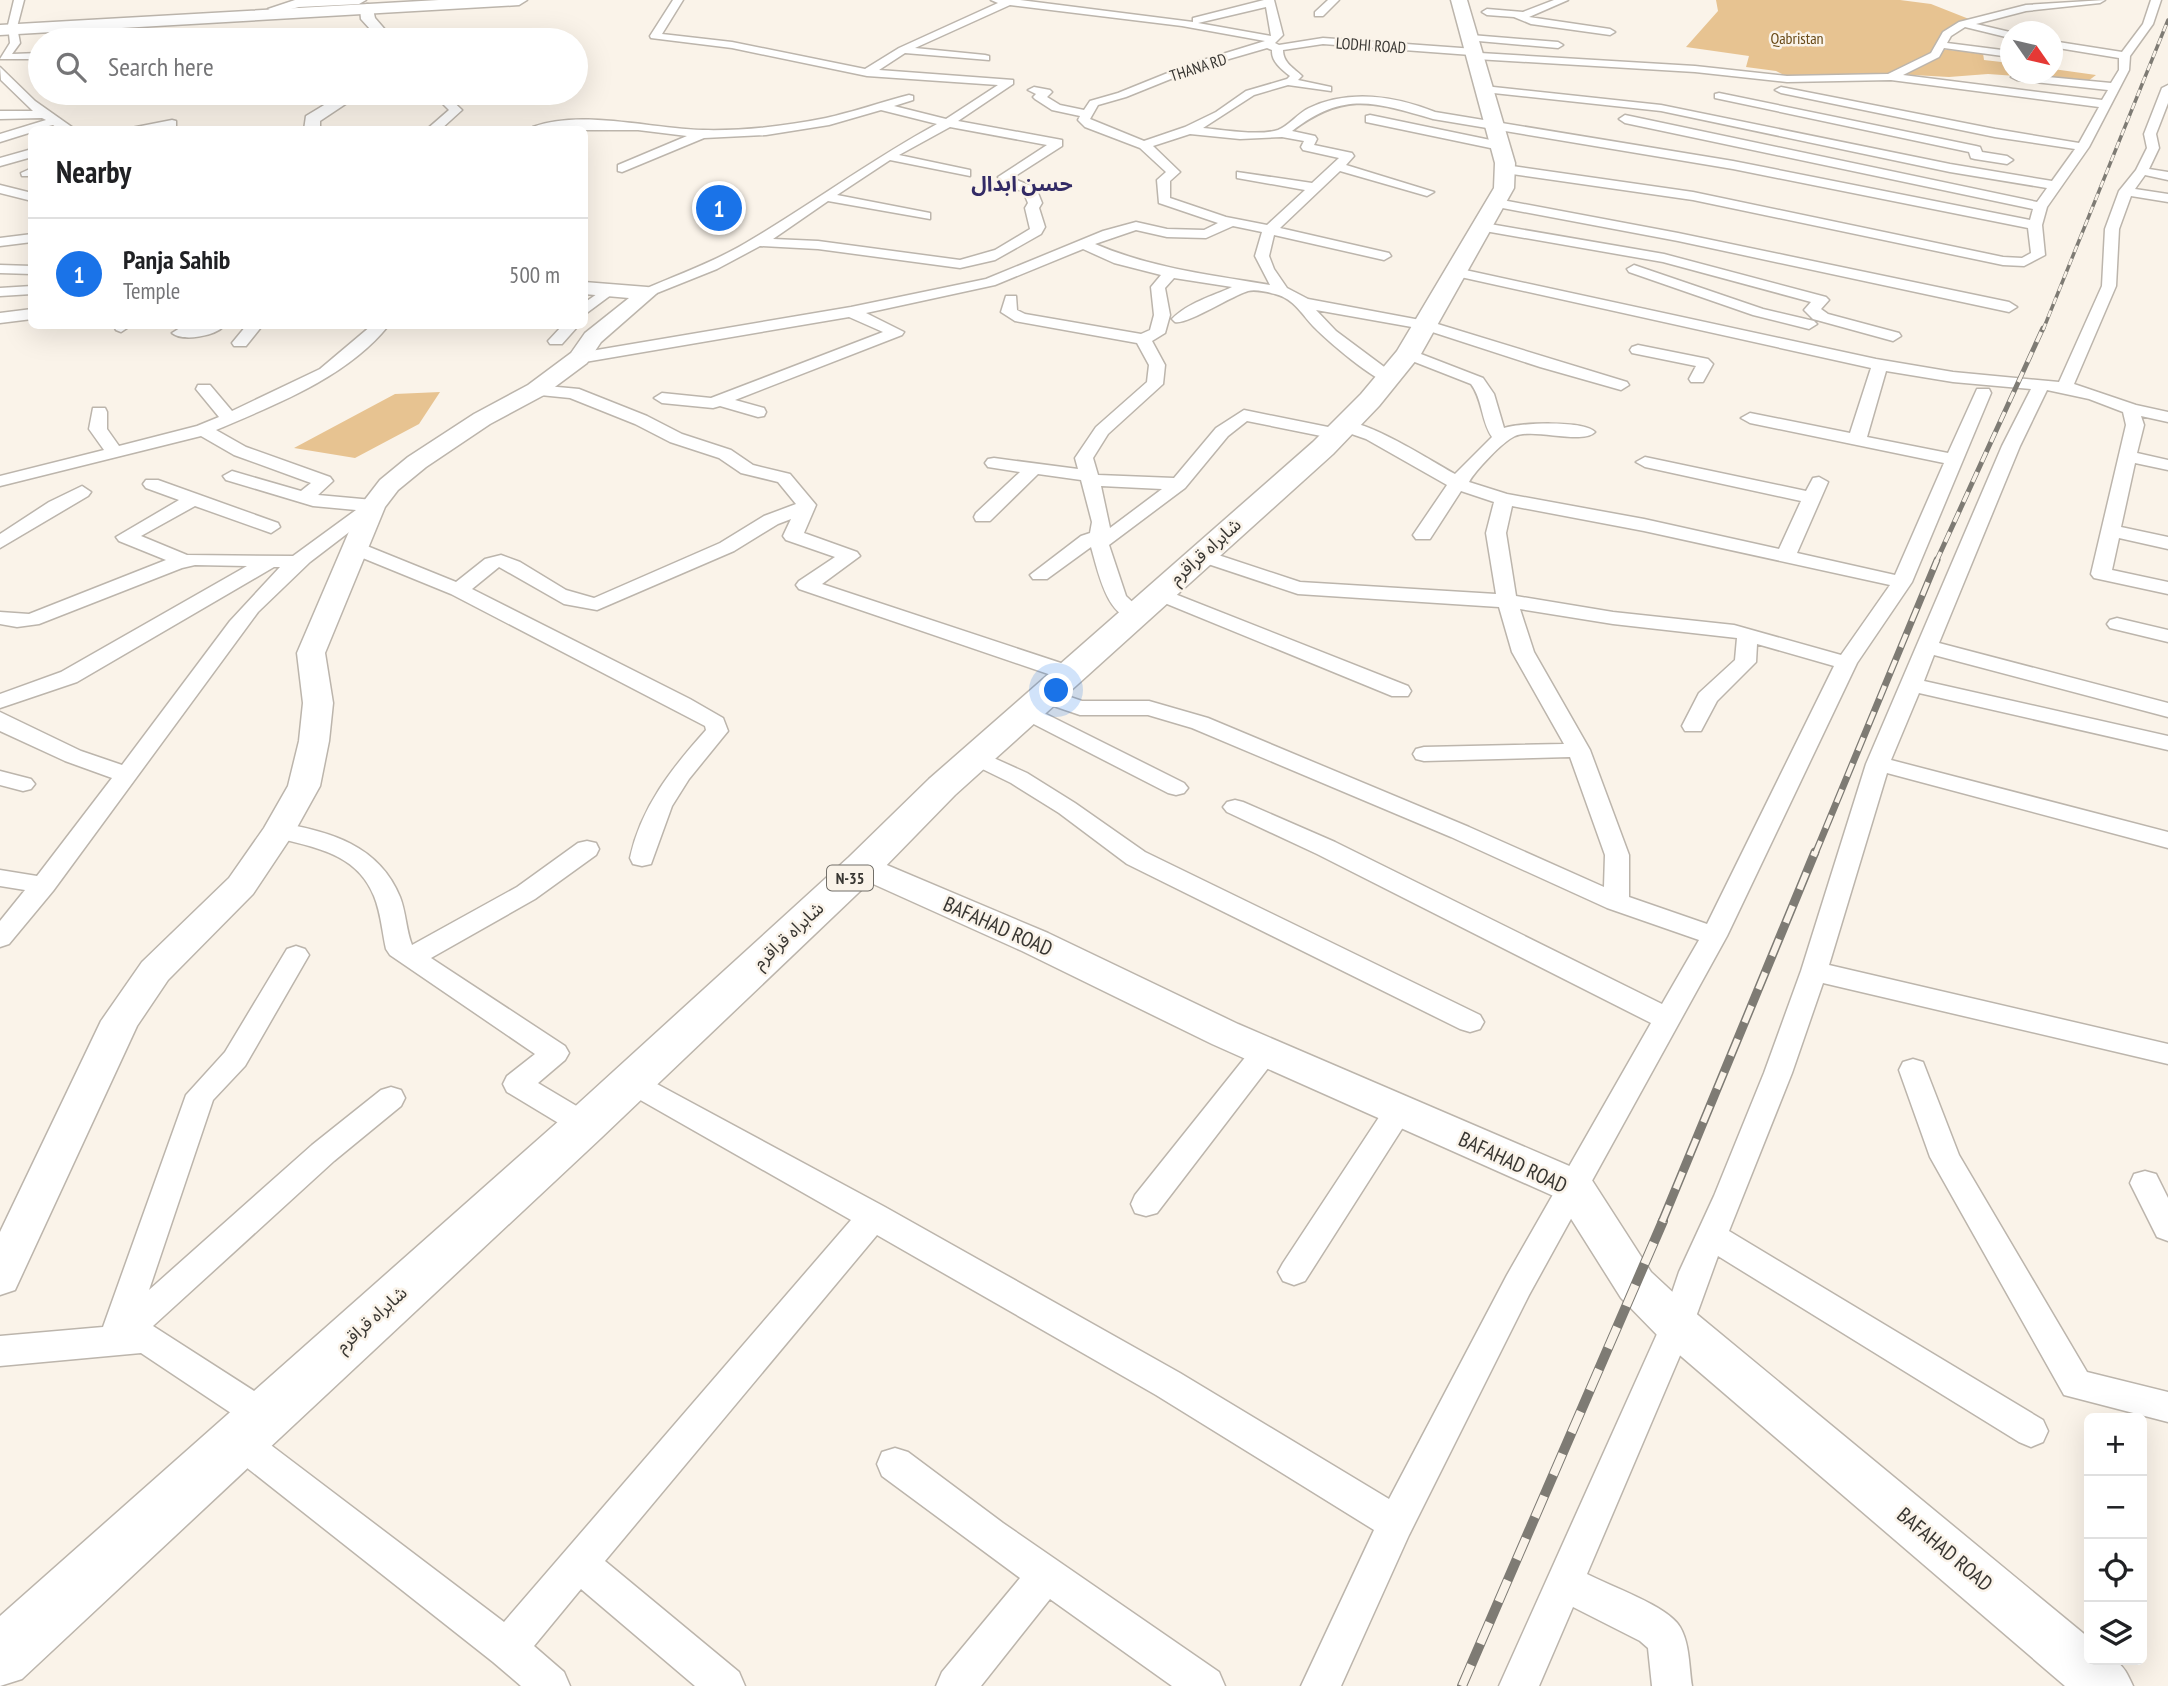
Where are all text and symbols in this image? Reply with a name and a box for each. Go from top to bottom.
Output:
north arrow [2000,21,2063,84]
search box [28,28,588,105]
park label: Qabristan [1770,28,1824,48]
street label: LODHI ROAD [1335,33,1407,57]
icon: search [52,48,90,86]
street label: THANA RD [1167,48,1229,86]
text: Search here [108,50,214,83]
text: Nearby [56,152,131,191]
district label: حسن ابدال [971,170,1073,197]
pin: 1 [696,182,742,234]
text: Panja Sahib [123,243,230,276]
text: 1 [74,260,85,289]
text: 500 m [509,260,560,289]
text: Temple [123,276,180,305]
street label: شاہراہ قراقرم [1164,513,1248,591]
your location [1039,673,1073,707]
road number: N-35 [827,866,873,890]
street label: BAFAHAD ROAD [939,890,1057,962]
street label: شاہراہ قراقرم [748,896,830,976]
street label: BAFAHAD ROAD [1454,1125,1572,1199]
street label: شاہراہ قراقرم [330,1281,414,1359]
map controls [2084,1413,2147,1665]
button: + [2084,1413,2147,1476]
button: − [2084,1476,2147,1539]
street label: BAFAHAD ROAD [1892,1501,1998,1597]
button: locate [2084,1539,2147,1602]
button: layers [2084,1602,2147,1665]

